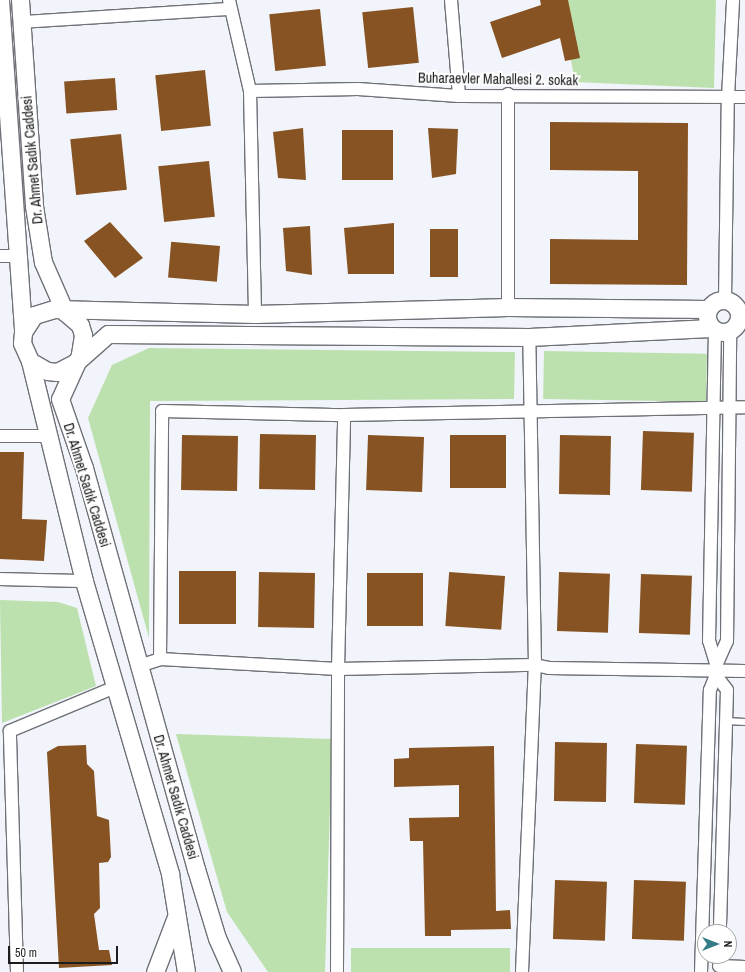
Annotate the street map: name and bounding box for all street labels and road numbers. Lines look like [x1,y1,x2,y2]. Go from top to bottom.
street label: Buharaevler Mahallesi 2. sokak [418,69,578,89]
street label: Dr. Ahmet Sadık Caddesi [18,95,46,225]
street label: Dr. Ahmet Sadık Caddesi [60,421,114,549]
street label: Dr. Ahmet Sadık Caddesi [150,732,202,862]

